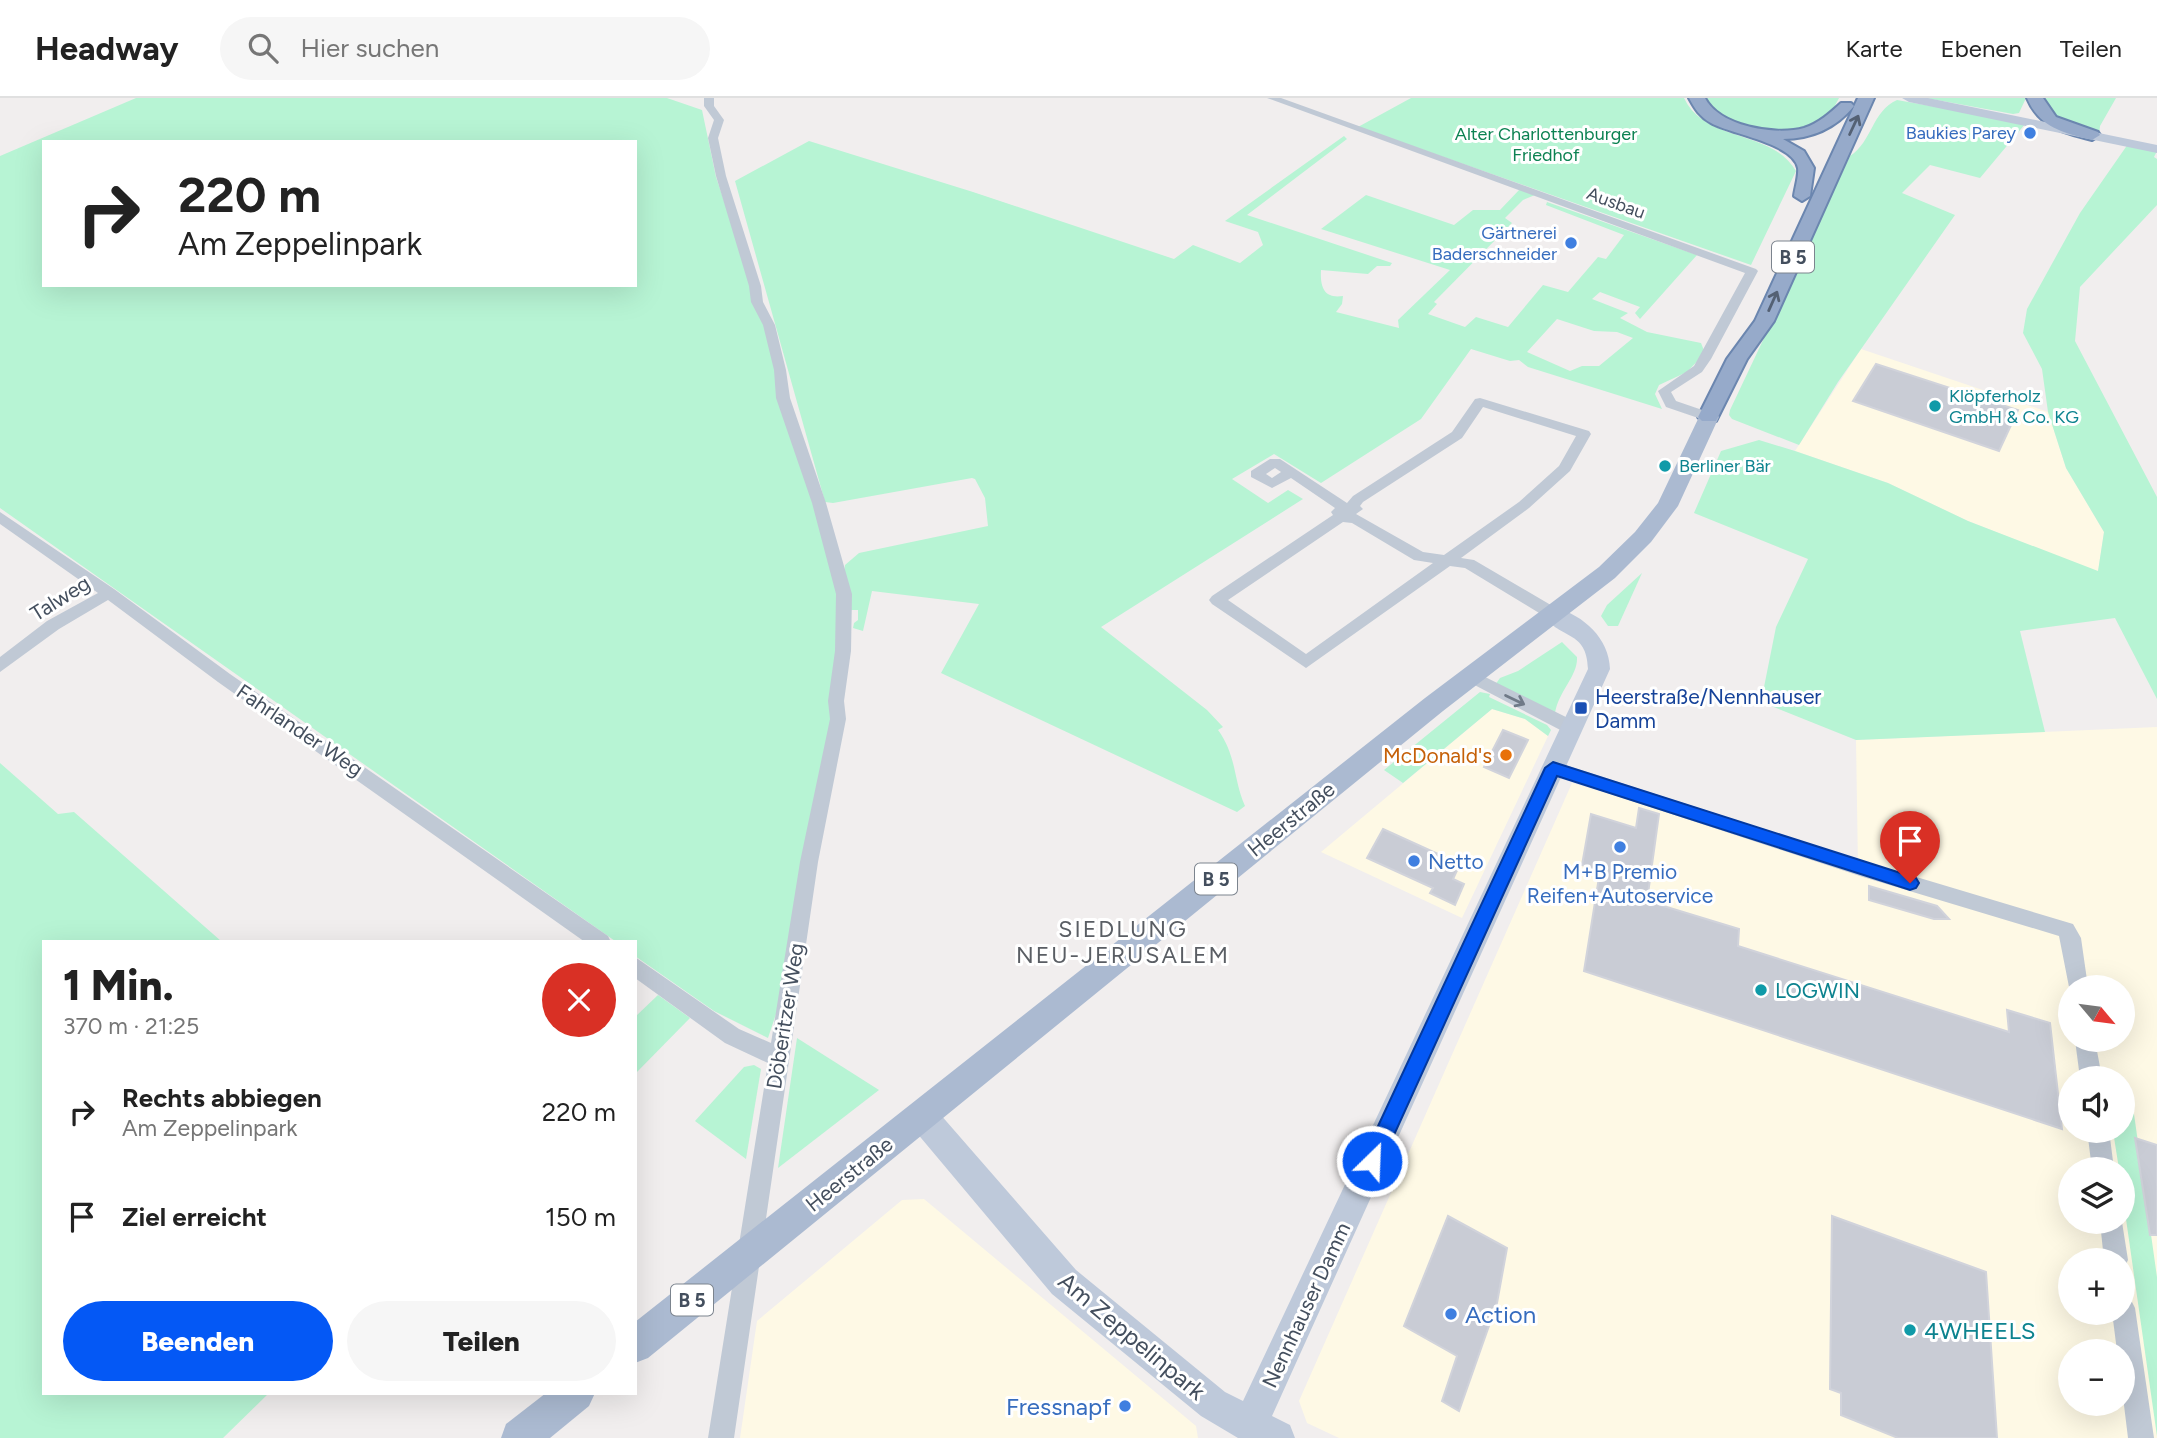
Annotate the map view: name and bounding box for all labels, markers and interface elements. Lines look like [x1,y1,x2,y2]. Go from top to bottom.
search box [220,17,710,80]
text: Headway [35,29,178,68]
icon: search [244,29,282,67]
text: Hier suchen [300,32,439,64]
text: Karte [1846,34,1903,63]
text: Ebenen [1941,34,2022,63]
text: Teilen [2060,34,2122,63]
one-way arrow [1848,115,1861,136]
place label: Baukies Parey [1906,122,2017,144]
park label: Alter Charlottenburger Friedhof [1455,123,1637,166]
marker: Baukies Parey [2022,125,2038,141]
text: 220 m [178,165,321,224]
icon: right [63,168,154,259]
street label: Ausbau [1584,182,1648,224]
place label: Gärtnerei Baderschneider [1432,222,1557,265]
text: Am Zeppelinpark [178,225,422,263]
marker: Gärtnerei Baderschneider [1563,235,1579,251]
road number: B 5 [1772,242,1814,272]
one-way arrow [1767,291,1780,312]
place label: Klöpferholz GmbH & Co. KG [1949,385,2079,428]
marker: Klöpferholz GmbH & Co. KG [1927,398,1943,414]
place label: Berliner Bär [1679,455,1771,477]
marker: Berliner Bär [1657,458,1673,474]
street label: Talweg [26,570,94,626]
street label: Fahrlander Weg [232,679,368,781]
place label: Heerstraße/Nennhauser Damm [1595,684,1821,733]
one-way arrow [1504,694,1525,708]
marker: Heerstraße/Nennhauser Damm [1573,700,1589,716]
place label: McDonald's [1383,743,1492,768]
marker: McDonald's [1498,747,1514,763]
street label: Heerstraße [1242,776,1340,862]
pin [1880,811,1940,883]
icon: arrive [1891,822,1929,860]
marker: M+B Premio Reifen+Autoservice [1612,839,1628,855]
place label: Netto [1428,849,1484,874]
marker: Netto [1406,853,1422,869]
place label: M+B Premio Reifen+Autoservice [1527,859,1713,908]
road number: B 5 [1195,864,1237,894]
district label: SIEDLUNG NEU-JERUSALEM [1016,915,1230,969]
street label: Döberitzer Weg [761,941,809,1091]
text: 1 Min. [63,960,174,1011]
button: close [542,963,616,1037]
north arrow [2058,975,2135,1052]
map controls [2058,975,2135,1416]
place label: LOGWIN [1775,978,1860,1003]
marker: LOGWIN [1753,982,1769,998]
text: 370 m · 21:25 [63,1012,199,1040]
button: sound [2058,1066,2135,1143]
text: Rechts abbiegen [122,1082,322,1114]
icon: right [63,1093,101,1131]
text: 220 m [542,1096,616,1128]
text: Am Zeppelinpark [122,1114,297,1142]
position arrow [1335,1124,1409,1198]
street label: Heerstraße [800,1131,898,1217]
button: layers [2058,1157,2135,1234]
icon: arrive [63,1198,101,1236]
text: Ziel erreicht [122,1201,267,1233]
text: 150 m [545,1201,616,1233]
street label: Nennhauser Damm [1257,1218,1355,1392]
button: + [2058,1248,2135,1325]
street label: Am Zeppelinpark [1053,1266,1212,1406]
road number: B 5 [671,1284,713,1316]
place label: Action [1465,1300,1536,1329]
button: Beenden [63,1301,333,1381]
button: Teilen [347,1301,616,1381]
marker: Action [1443,1306,1459,1322]
place label: 4WHEELS [1924,1316,2036,1345]
marker: 4WHEELS [1902,1322,1918,1338]
button: − [2058,1339,2135,1416]
place label: Fressnapf [1006,1392,1111,1421]
marker: Fressnapf [1117,1398,1133,1414]

